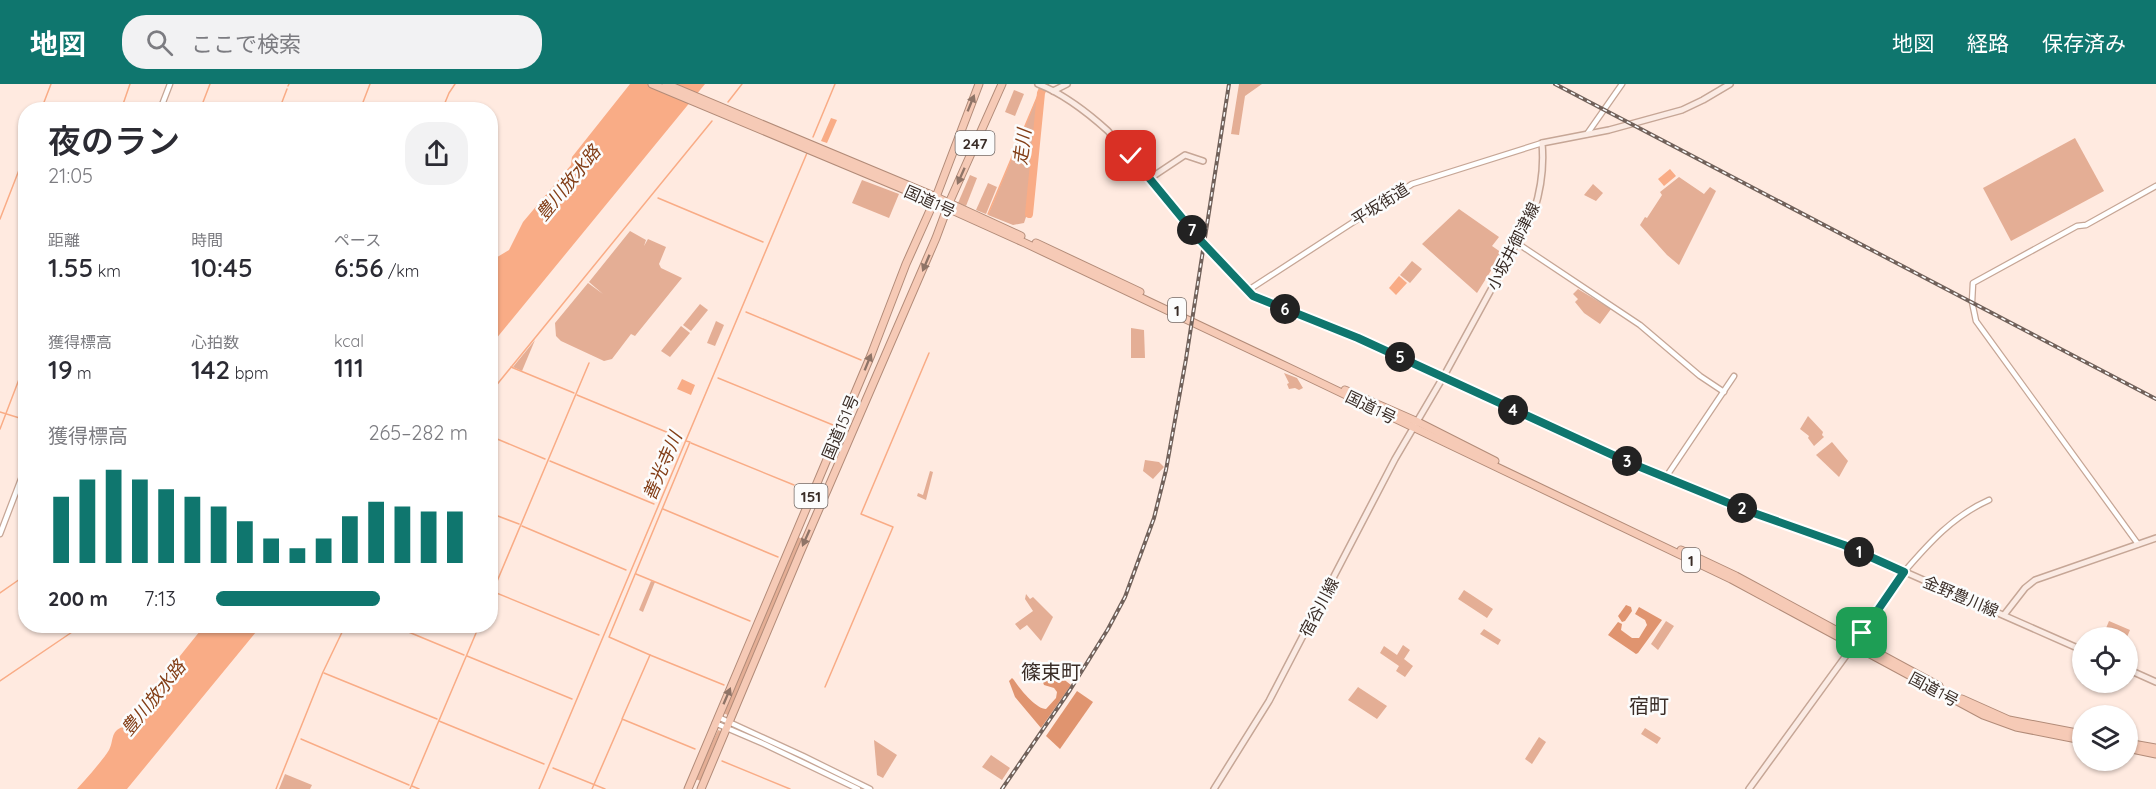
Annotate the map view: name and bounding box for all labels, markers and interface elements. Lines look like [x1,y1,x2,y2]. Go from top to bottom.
search box [122,15,542,69]
text: 地図 [30,26,86,61]
icon: search [143,26,176,59]
text: ここで検索 [191,30,301,58]
text: 地図 [1892,30,1934,56]
text: 経路 [1967,30,2009,56]
text: 保存済み [2042,30,2126,56]
one-way arrow [967,94,976,112]
text: 夜のラン [48,120,180,161]
button: share [405,122,468,185]
water label: 走川 [1008,126,1036,166]
pin [1105,130,1156,181]
road number: 247 [956,131,994,155]
water label: 豊川放水路 [531,139,607,225]
icon: check [1114,139,1147,172]
text: 21:05 [48,163,93,188]
one-way arrow [956,167,966,185]
street label: 平坂街道 [1348,179,1412,229]
street label: 国道1号 [901,181,959,221]
street label: 小坂井御津線 [1482,199,1544,293]
pin: 7 [1177,215,1207,245]
text: 7 [1188,220,1196,240]
text: 距離 [48,230,80,250]
text: 時間 [191,230,223,250]
text: ペース [334,230,381,250]
text: 1.55 [48,251,93,284]
text: 10:45 [191,251,253,284]
text: 6:56 [334,251,384,284]
one-way arrow [921,254,930,271]
text: km [93,261,121,281]
text: /km [384,261,419,281]
pin: 6 [1270,294,1300,324]
road number: 1 [1168,298,1186,322]
text: 6 [1281,299,1289,319]
text: kcal [334,331,364,351]
text: 獲得標高 [48,332,112,352]
text: 心拍数 [191,332,239,352]
pin: 5 [1385,342,1415,372]
text: 5 [1395,347,1405,367]
text: 111 [334,351,364,384]
one-way arrow [863,352,873,370]
text: 19 [48,353,73,386]
text: 142 [191,353,230,386]
text: m [73,363,92,383]
text: bpm [230,363,269,383]
street label: 国道1号 [1342,386,1400,428]
street label: 国道151号 [817,392,863,462]
pin: 4 [1498,395,1528,425]
text: 4 [1508,400,1518,420]
text: 265–282 m [368,420,468,445]
text: 獲得標高 [48,423,128,448]
water label: 善光寺川 [637,427,687,504]
pin: 3 [1612,446,1642,476]
text: 3 [1623,451,1631,471]
road number: 151 [794,484,828,508]
pin: 2 [1727,493,1757,523]
text: 2 [1737,498,1747,518]
one-way arrow [802,530,811,547]
pin: 1 [1844,537,1874,567]
text: 1 [1856,542,1862,562]
road number: 1 [1682,548,1700,572]
street label: 金野豊川線 [1920,571,2002,621]
street label: 宿谷川線 [1295,574,1343,640]
text: 200 m [48,586,108,611]
text: 7:13 [144,586,176,611]
pin [1836,607,1887,658]
icon: arrive [1845,616,1878,649]
map controls [2072,627,2138,771]
button: locate [2072,627,2138,693]
water label: 豊川放水路 [116,654,192,740]
district label: 篠束町 [1021,659,1081,684]
street label: 国道1号 [1906,668,1962,710]
one-way arrow [723,687,732,705]
district label: 宿町 [1629,693,1669,718]
button: layers [2072,705,2138,771]

